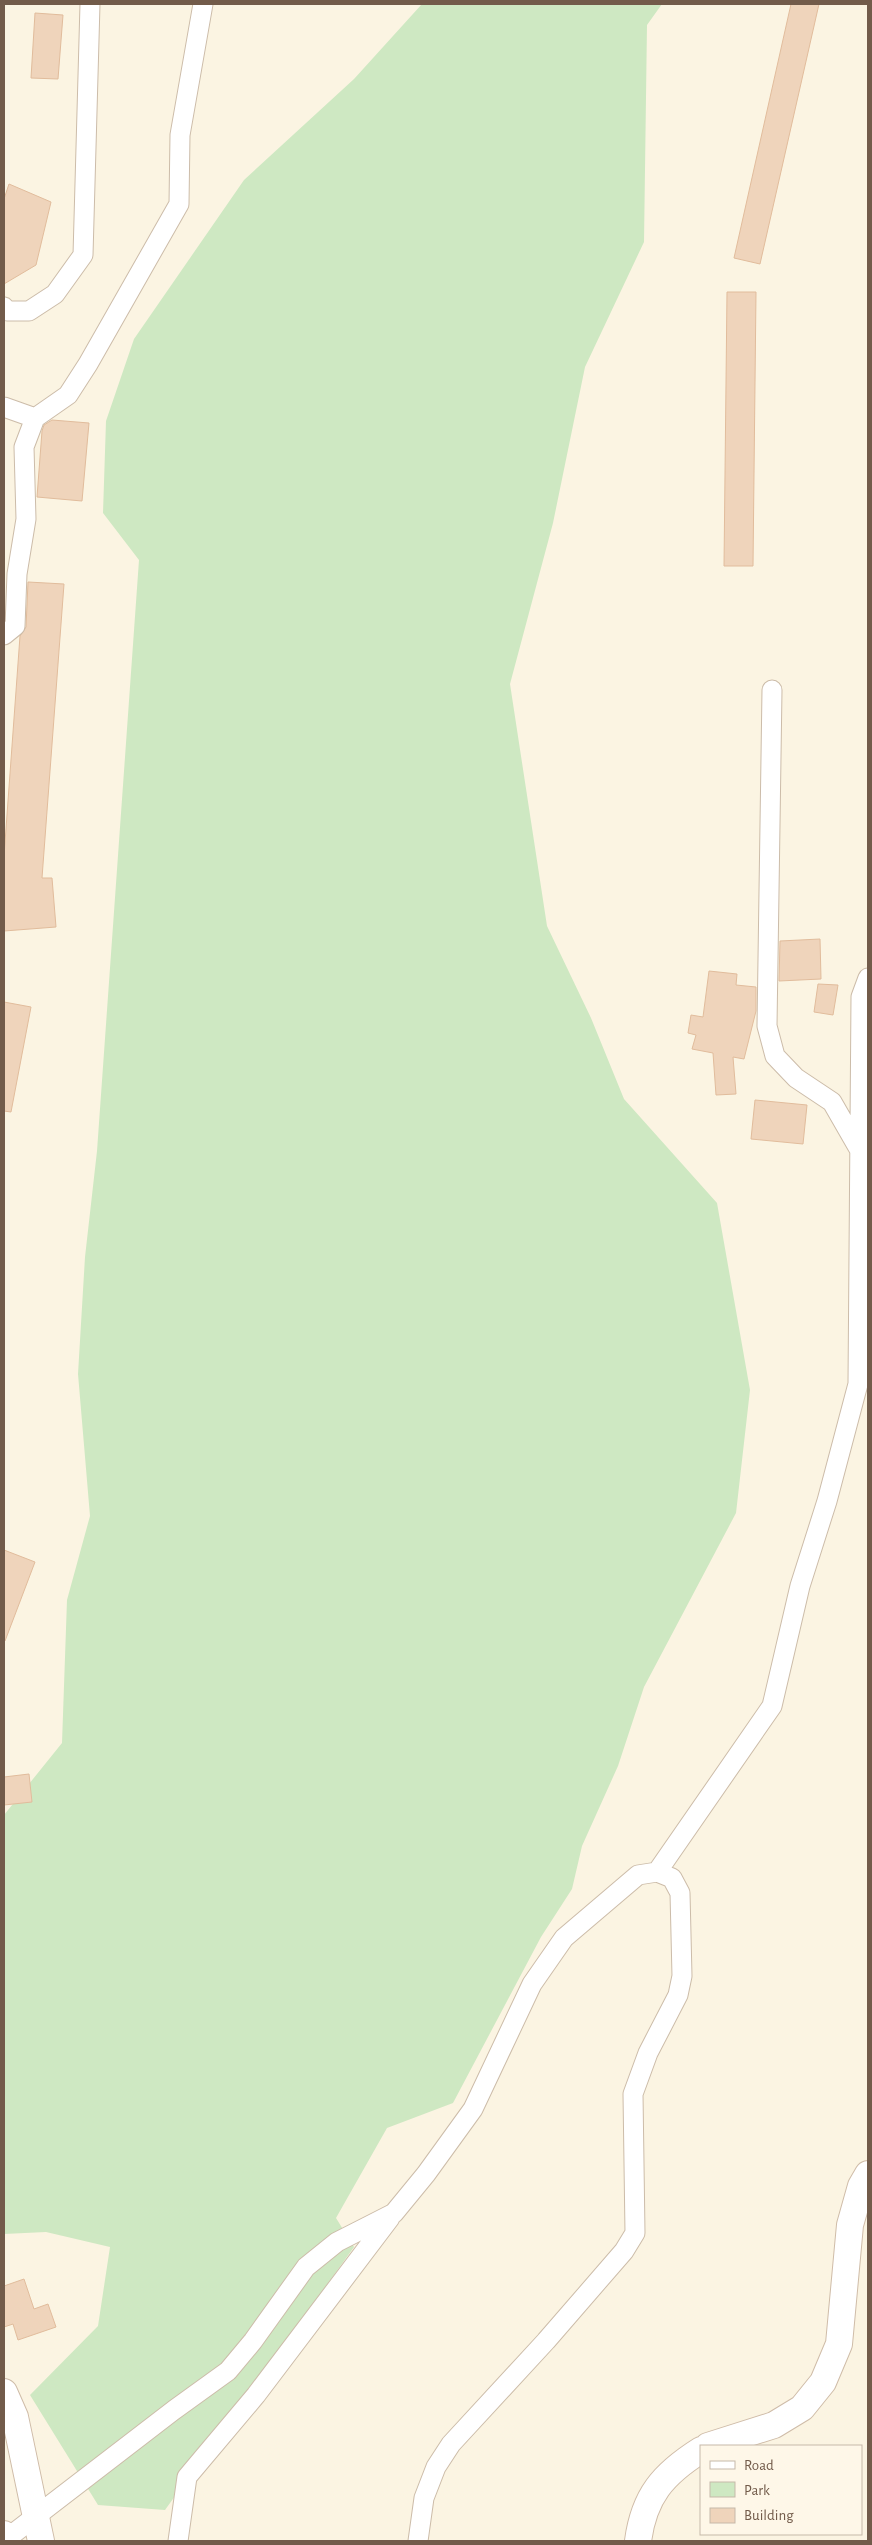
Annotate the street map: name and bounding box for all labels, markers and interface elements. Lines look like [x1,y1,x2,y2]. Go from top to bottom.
legend [700,2445,862,2535]
text: Road [744,2458,774,2473]
text: Park [744,2483,770,2498]
text: Building [744,2508,794,2523]

